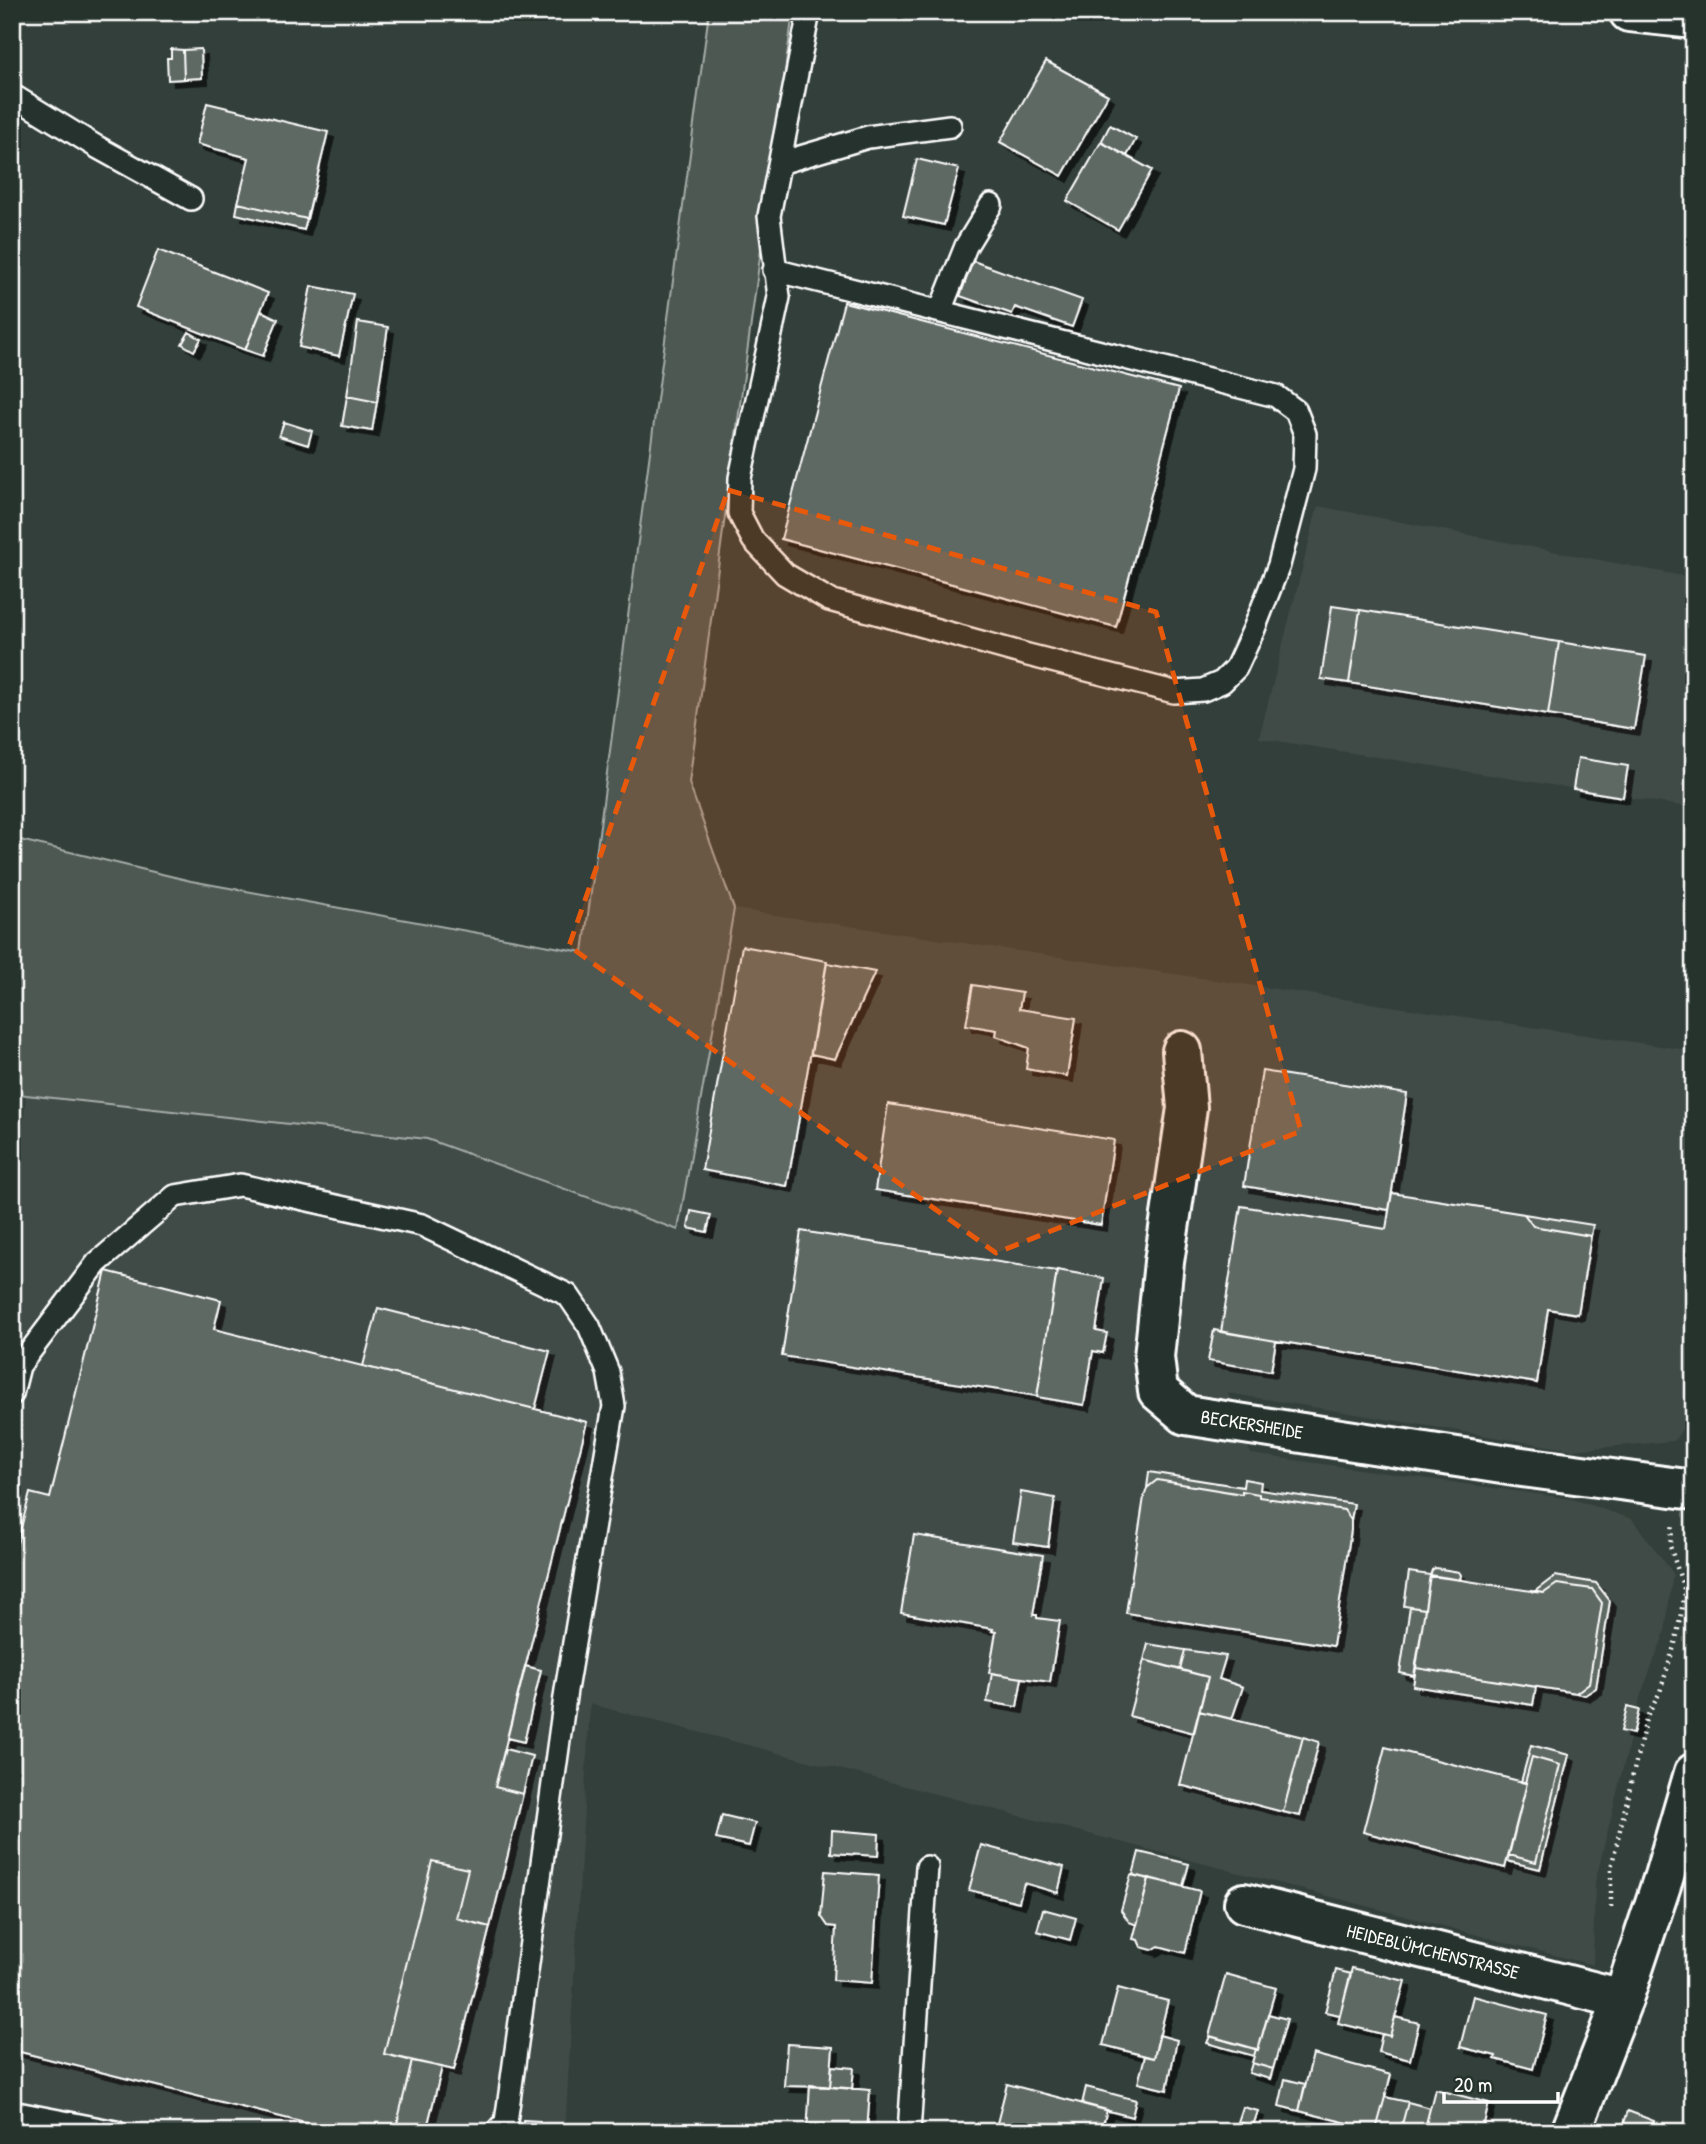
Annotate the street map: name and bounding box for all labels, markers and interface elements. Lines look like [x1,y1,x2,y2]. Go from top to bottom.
street label: BECKERSHEIDE [1199,1403,1306,1445]
street label: HEIDEBLÜMCHENSTRASSE [1344,1917,1523,1985]
scale bar [1444,2060,1557,2104]
text: 20 m [1454,2070,1492,2099]

